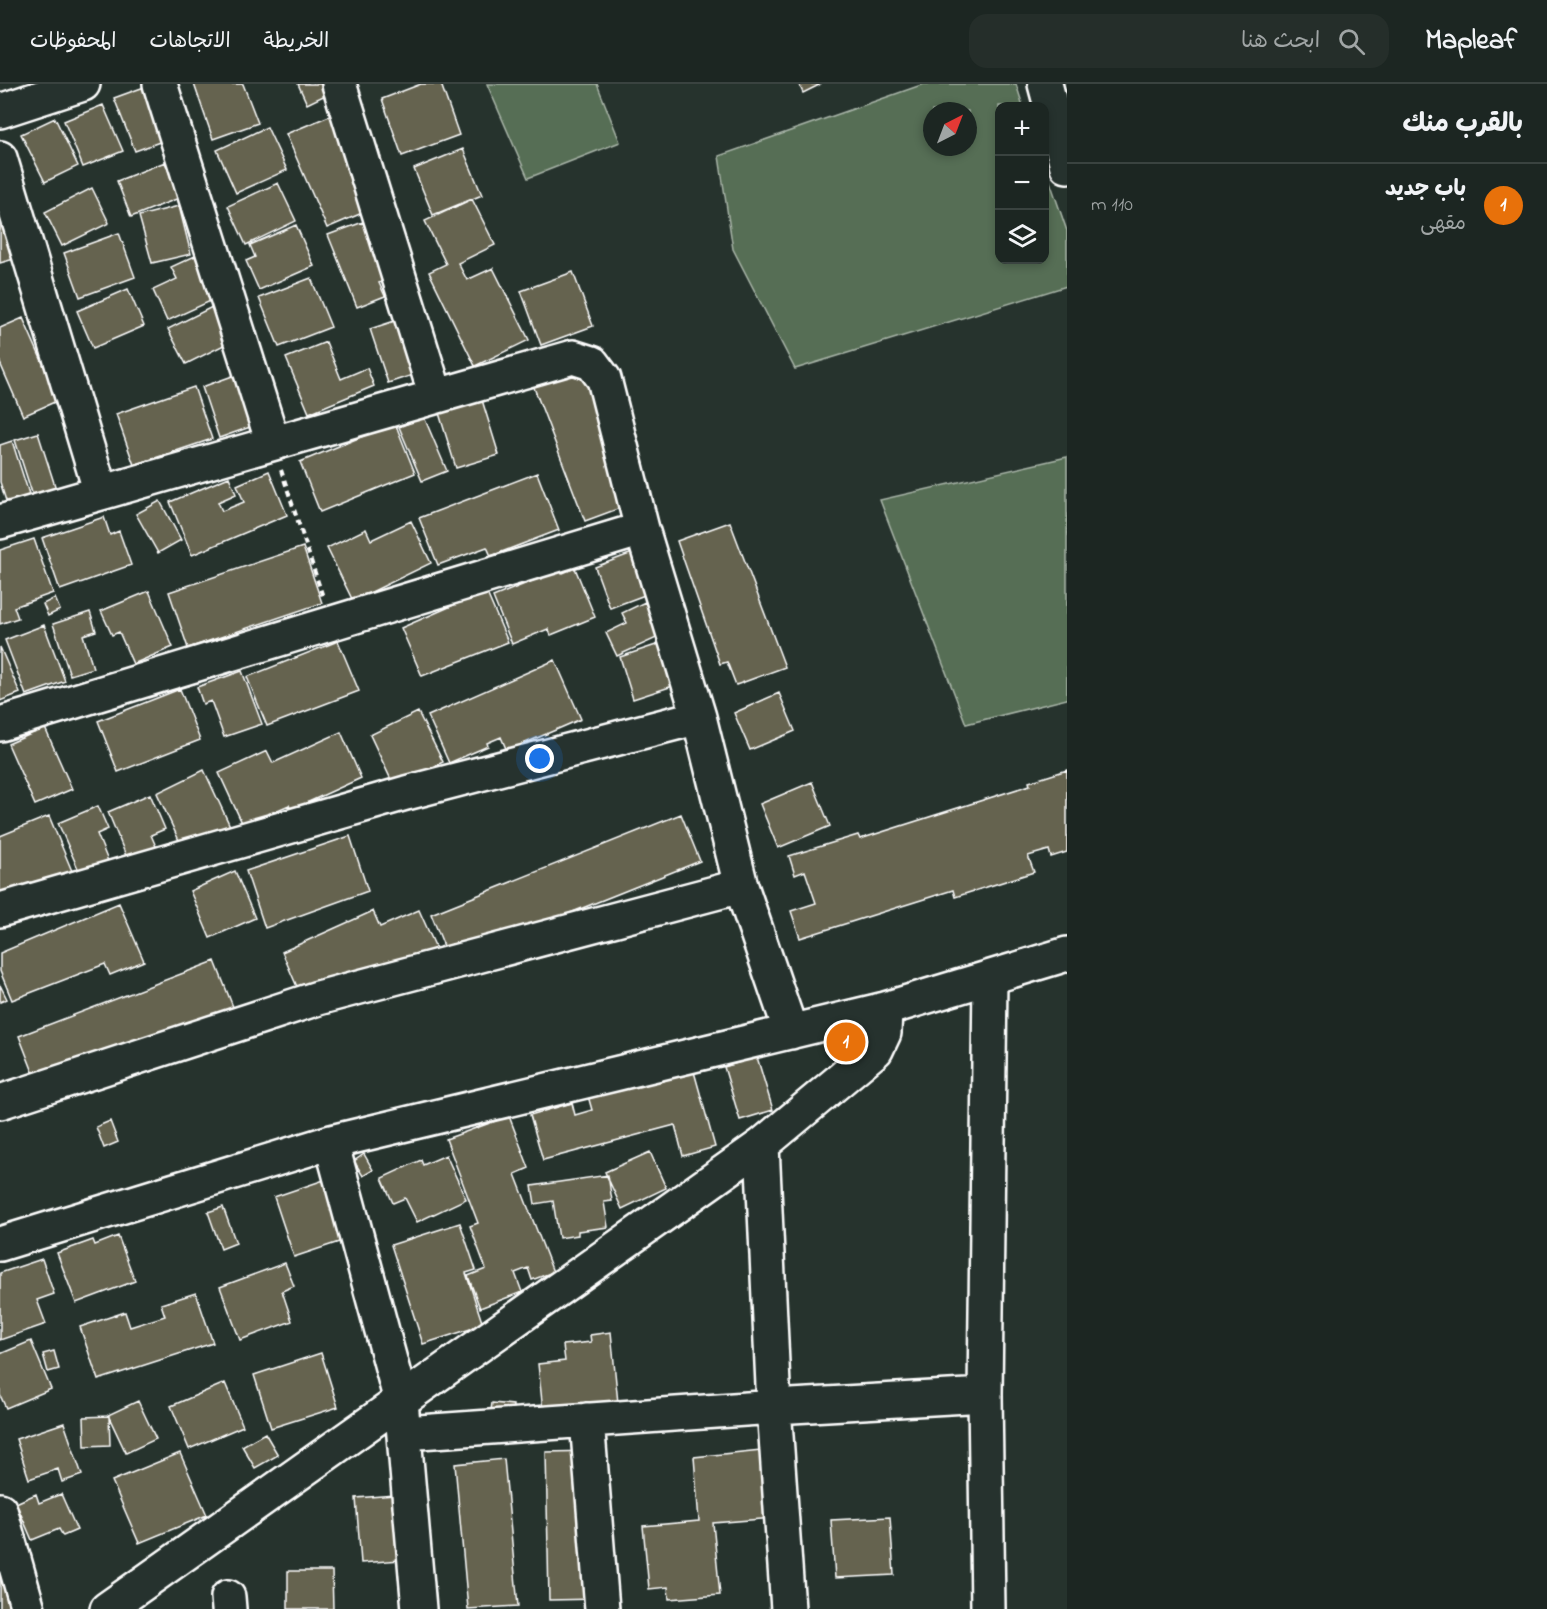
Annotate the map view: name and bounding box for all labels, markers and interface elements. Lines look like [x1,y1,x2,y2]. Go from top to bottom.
search box [969,14,1389,68]
text: Mapleaf [1425,21,1517,62]
icon: search [1335,25,1368,58]
text: ابحث هنا [1241,26,1320,58]
text: المحفوظات [30,27,116,57]
text: الاتجاهات [149,27,231,57]
text: الخريطة [264,27,329,57]
north arrow [923,102,977,156]
map controls [995,102,1049,264]
button: + [995,102,1049,156]
text: بالقرب منك [1402,106,1523,144]
button: − [995,156,1049,210]
text: باب جديد [1385,174,1466,206]
text: 110 m [1091,191,1133,220]
text: 1 [1500,191,1507,220]
button: layers [995,210,1049,264]
text: مقهى [1420,210,1466,239]
your location [525,744,554,773]
pin: 1 [826,1020,866,1064]

